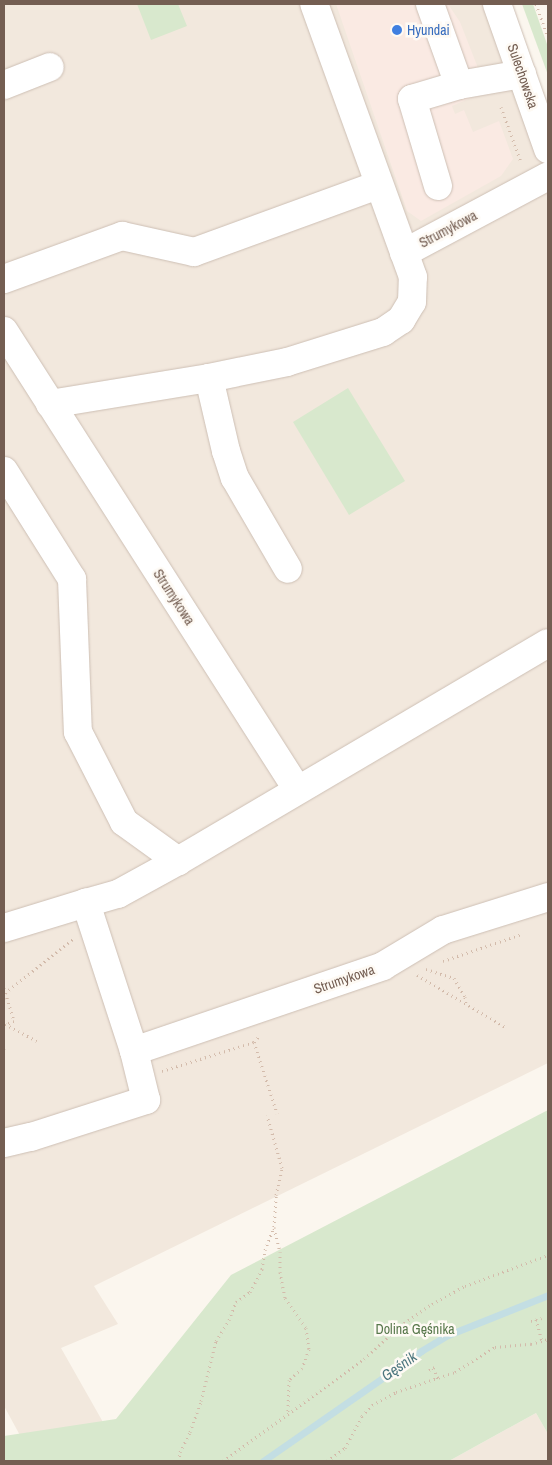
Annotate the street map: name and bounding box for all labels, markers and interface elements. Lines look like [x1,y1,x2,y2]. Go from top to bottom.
place label: Hyundai [407,22,450,38]
marker: Hyundai [391,24,403,36]
street label: Sulechowska [504,41,542,111]
street label: Strumykowa [416,207,480,251]
street label: Strumykowa [150,566,198,628]
street label: Strumykowa [311,961,377,997]
park label: Dolina Gęśnika [375,1321,455,1337]
water label: Gęśnik [378,1347,420,1385]

